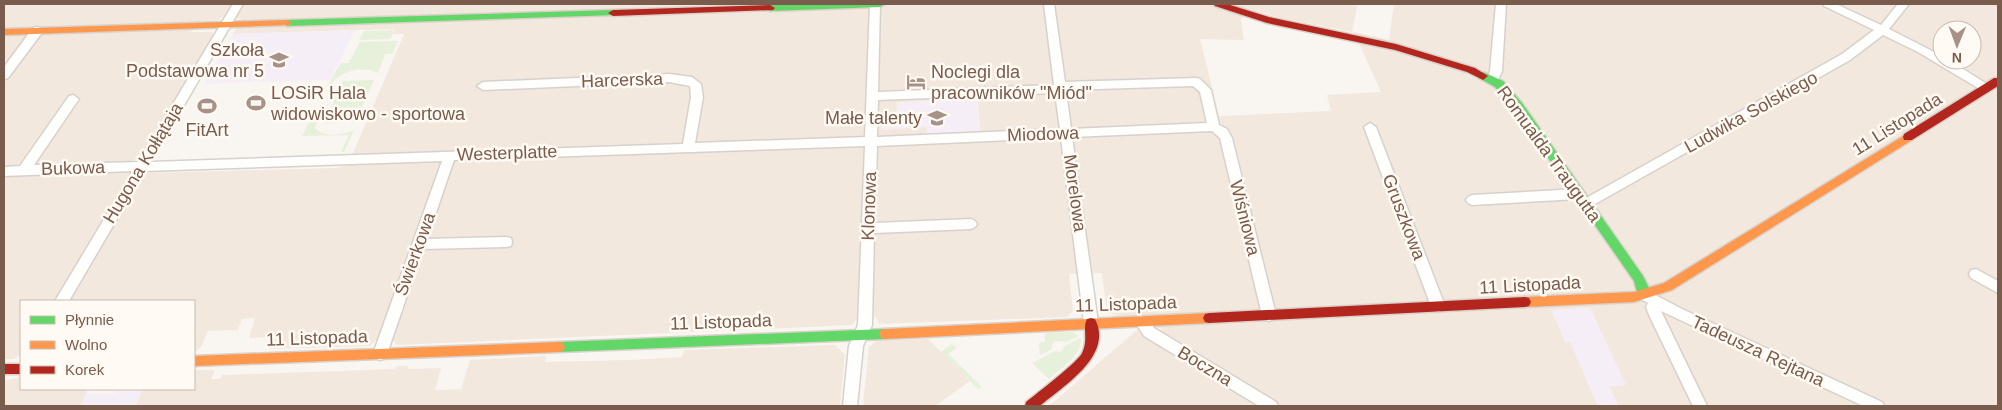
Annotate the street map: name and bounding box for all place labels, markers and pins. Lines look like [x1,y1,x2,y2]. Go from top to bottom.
place label: Szkoła Podstawowa nr 5 [126,40,265,81]
school or university icon: Szkoła Podstawowa nr 5 [268,49,290,71]
place label: Noclegi dla pracowników "Miód" [931,62,1092,103]
hotel icon: Noclegi dla pracowników "Miód" [905,71,927,93]
place label: LOSiR Hala widowiskowo - sportowa [270,83,466,124]
sports icon: LOSiR Hala widowiskowo - sportowa [245,92,267,114]
sports icon: FitArt [196,95,218,117]
school or university icon: Małe talenty [926,107,948,129]
place label: Małe talenty [825,108,922,128]
place label: FitArt [186,120,229,140]

